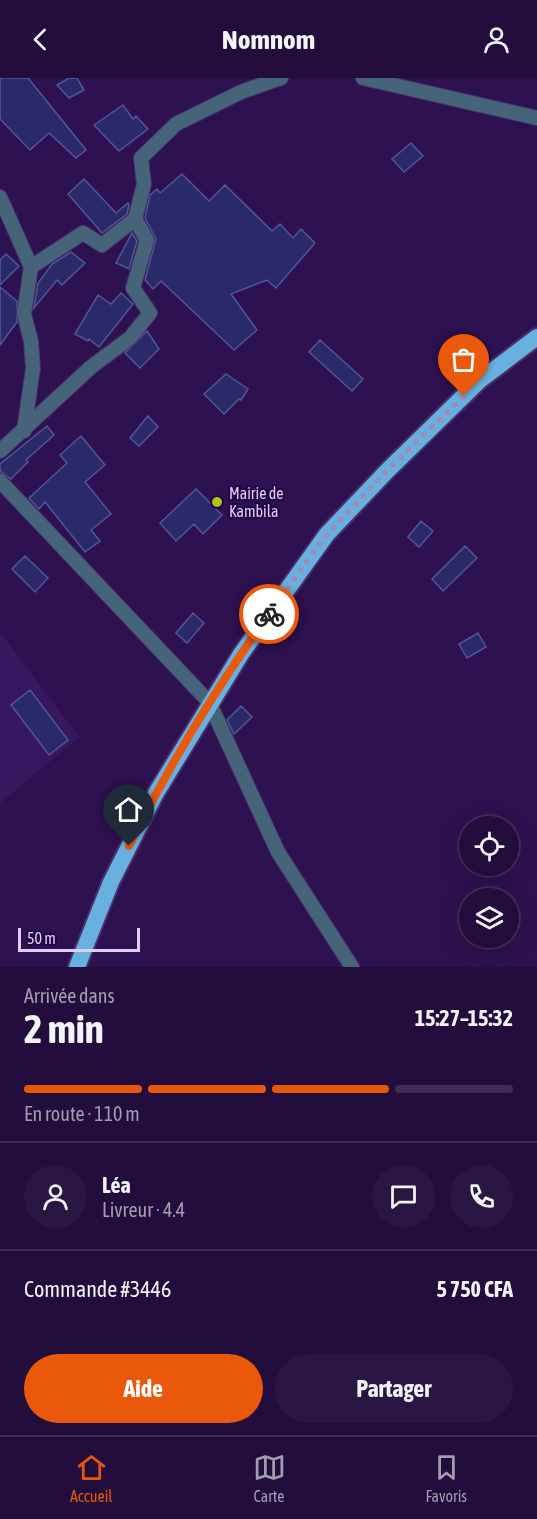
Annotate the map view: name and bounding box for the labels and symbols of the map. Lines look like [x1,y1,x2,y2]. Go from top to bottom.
pin [438,334,489,396]
place label: Mairie de Kambila [229,484,284,520]
marker: Mairie de Kambila [210,495,224,509]
courier [239,584,299,644]
pin [103,784,154,846]
scale bar [18,925,140,952]

